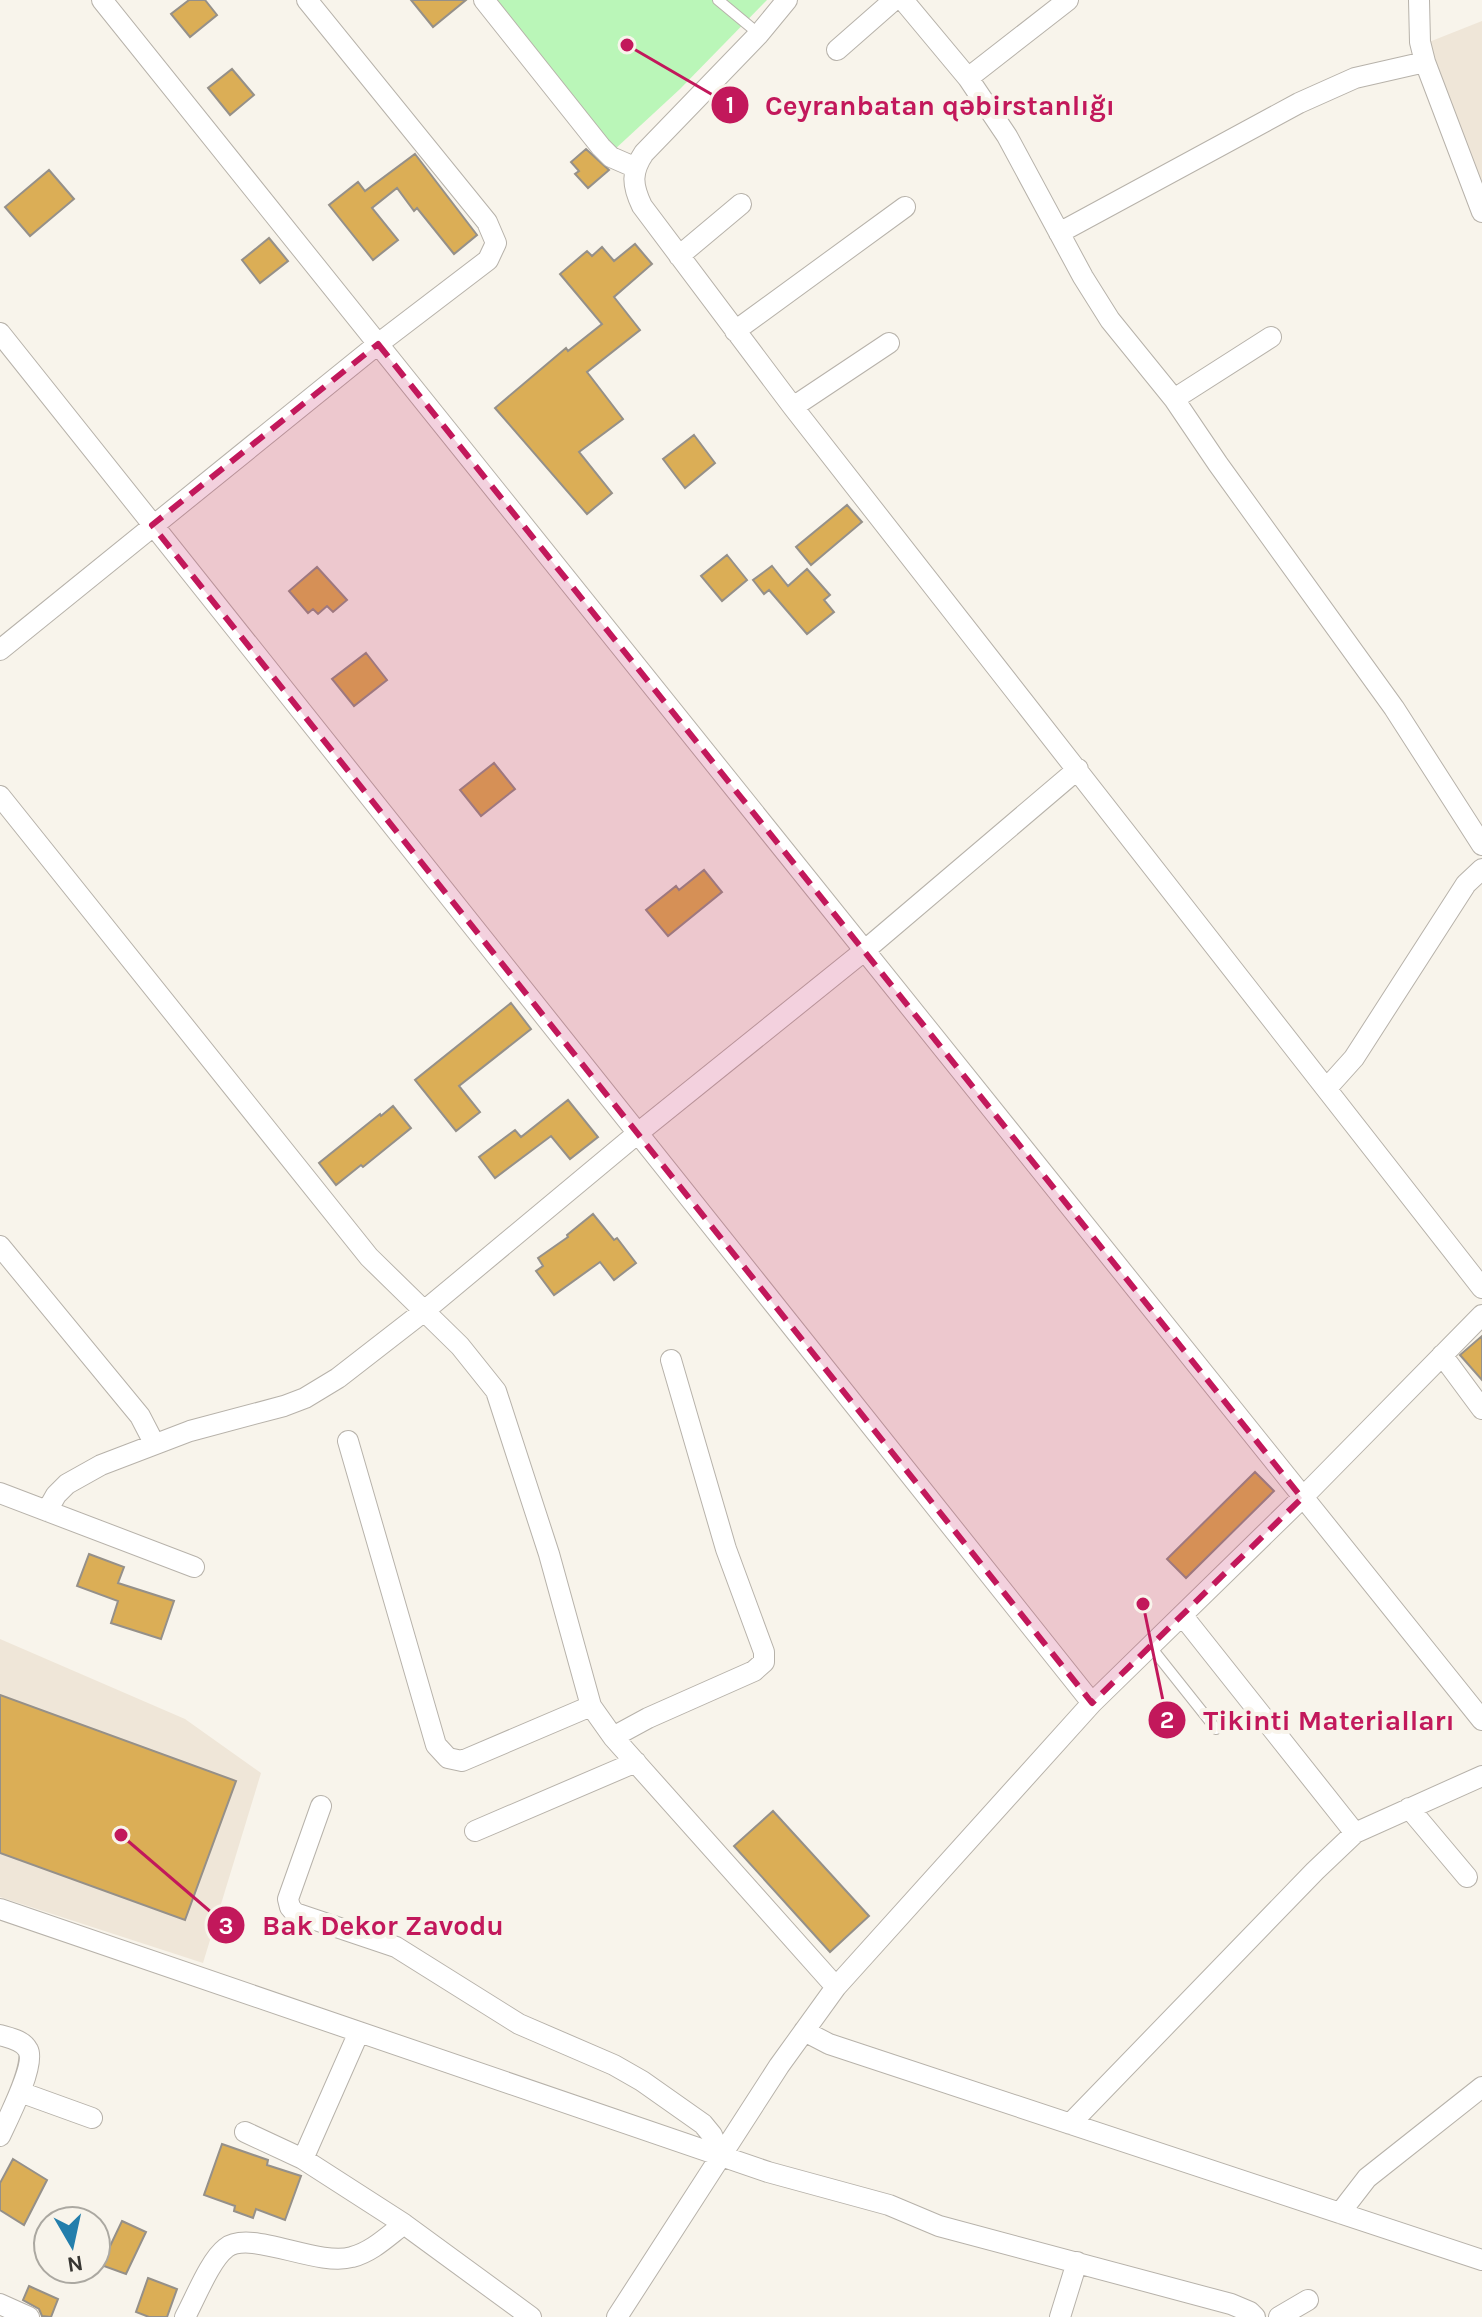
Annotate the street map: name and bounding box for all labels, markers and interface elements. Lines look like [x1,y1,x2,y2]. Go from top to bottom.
callout: Ceyranbatan qəbirstanlığı [710,79,1131,131]
text: Ceyranbatan qəbirstanlığı [765,89,1115,122]
text: 1 [726,91,734,119]
callout: Tikinti Materialları [1147,1694,1470,1746]
text: Tikinti Materialları [1203,1704,1455,1737]
text: 2 [1160,1706,1174,1734]
callout: Bak Dekor Zavodu [206,1899,520,1951]
text: Bak Dekor Zavodu [262,1909,504,1942]
text: 3 [219,1912,233,1940]
north arrow [32,2205,112,2285]
text: N [65,2250,85,2278]

